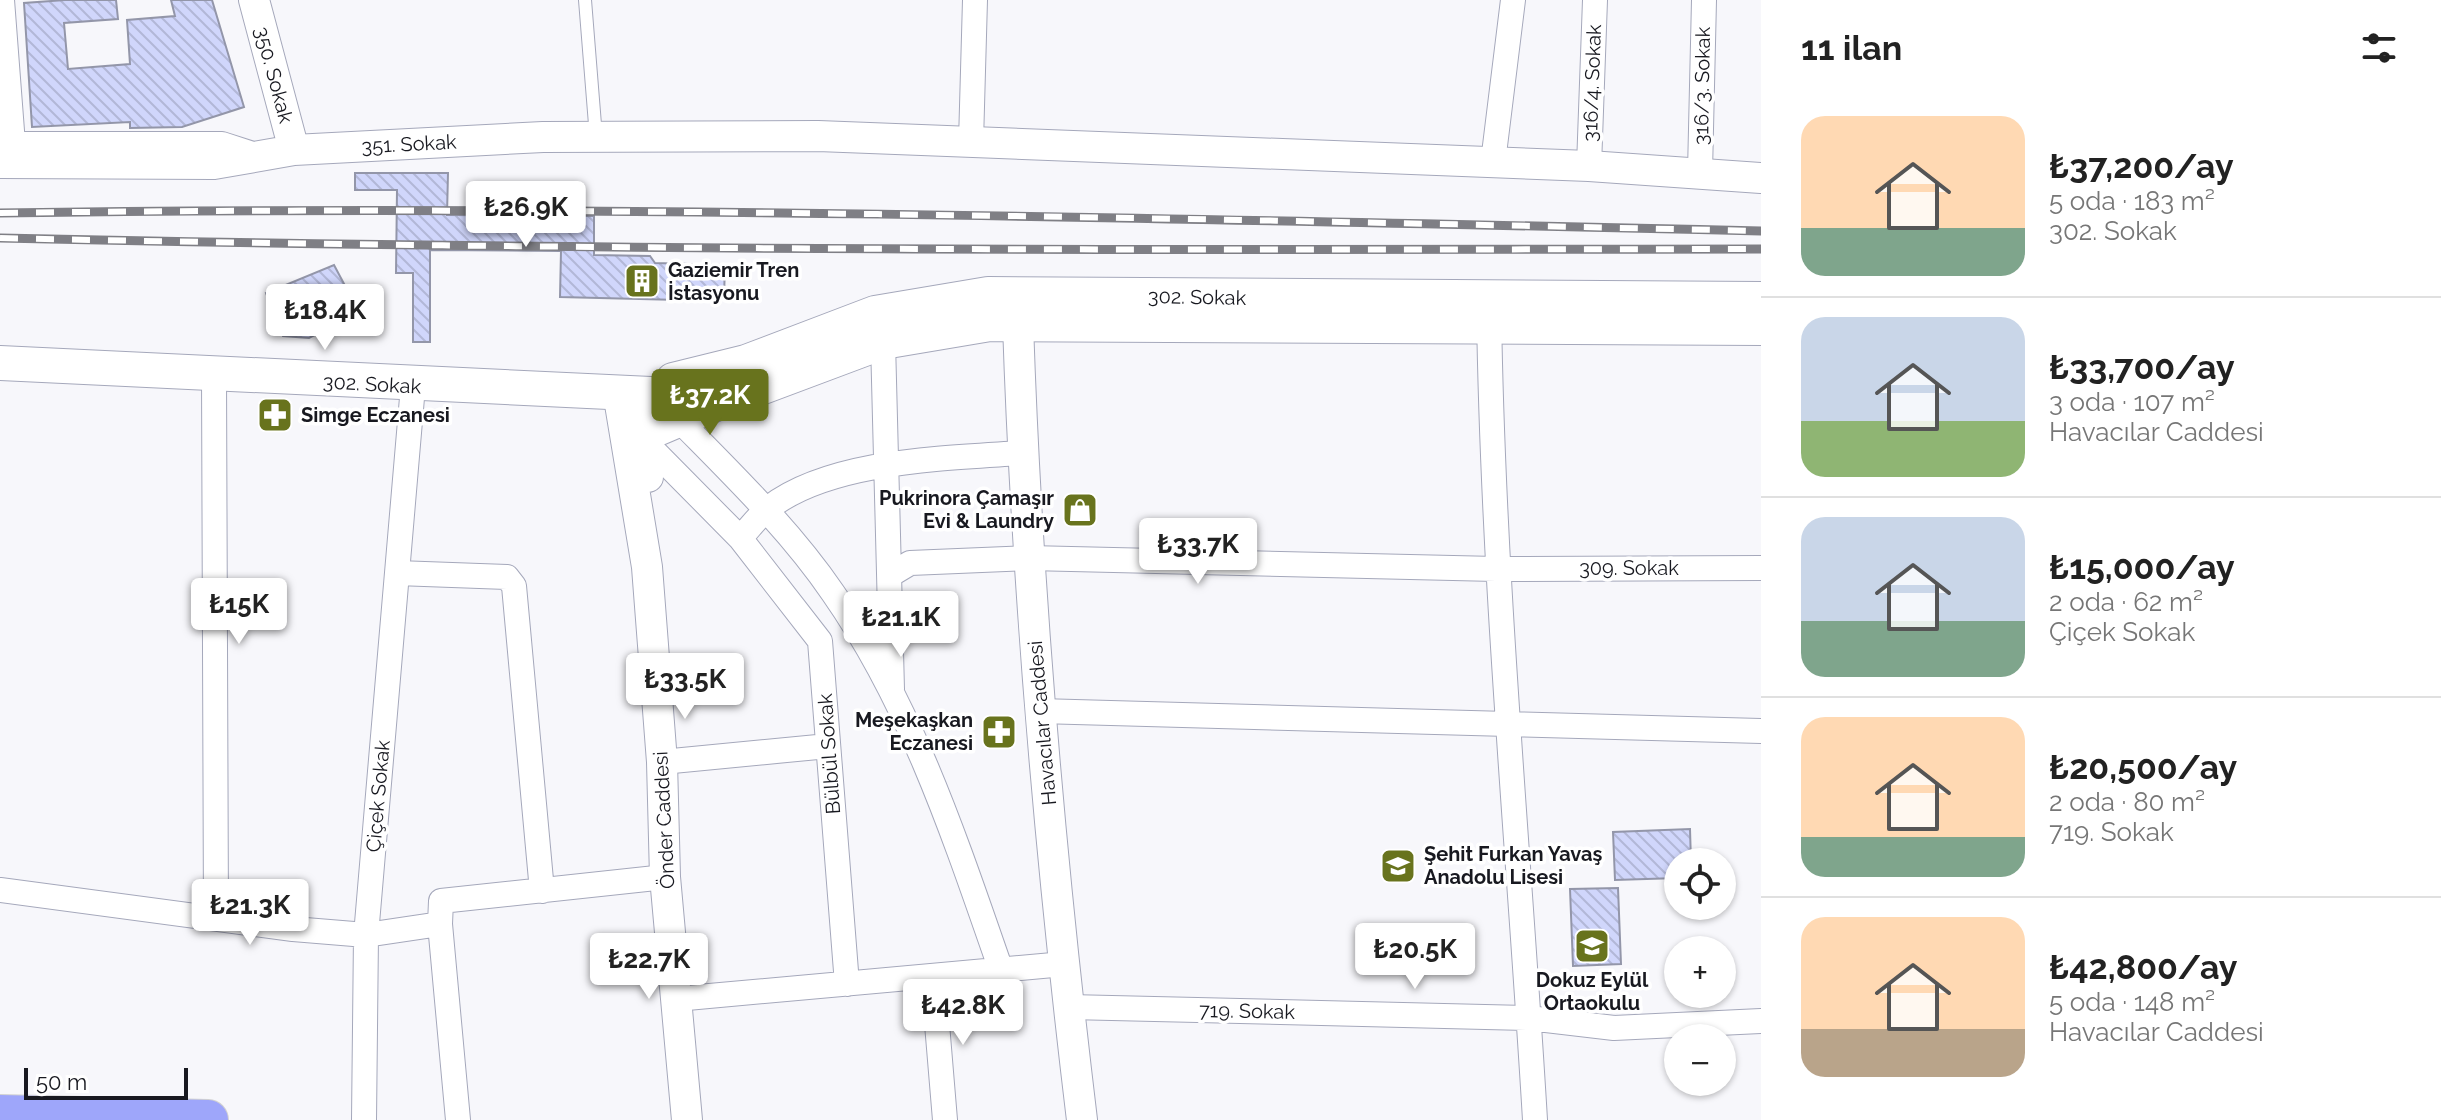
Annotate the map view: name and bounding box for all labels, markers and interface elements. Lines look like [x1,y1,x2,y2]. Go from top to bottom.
street label: 316/4. Sokak [1578,23,1606,142]
street label: 350. Sokak [250,24,298,126]
street label: 316/3. Sokak [1689,26,1715,145]
icon: filters [2357,26,2401,70]
text: 11 ilan [1801,28,1902,68]
street label: 351. Sokak [361,130,458,158]
text: ₺37,200/ay [2049,146,2234,186]
icon: home [1865,148,1961,244]
pin: ₺26.9K [461,181,591,249]
text: 5 oda · 183 m² [2049,186,2215,216]
text: ₺26.9K [484,192,568,222]
text: 302. Sokak [2049,216,2177,246]
place label: Gaziemir Tren İstasyonu [668,258,799,305]
building icon: Gaziemir Tren İstasyonu [623,262,661,300]
pin: ₺18.4K [260,284,390,352]
street label: 302. Sokak [1148,284,1247,310]
text: ₺18.4K [284,295,366,325]
text: ₺33,700/ay [2049,347,2235,387]
icon: home [1865,349,1961,445]
street label: 302. Sokak [322,369,422,399]
pin: ₺37.2K [645,369,775,437]
text: ₺37.2K [669,380,751,410]
text: 3 oda · 107 m² [2049,387,2215,417]
pharmacy icon: Simge Eczanesi [256,396,294,434]
place label: Simge Eczanesi [301,403,450,427]
text: Havacılar Caddesi [2049,417,2264,447]
place label: Pukrinora Çamaşır Evi & Laundry [879,486,1054,533]
shop icon: Pukrinora Çamaşır Evi & Laundry [1061,491,1099,529]
pin: ₺33.7K [1133,518,1263,586]
text: ₺33.7K [1157,529,1239,559]
text: ₺15,000/ay [2049,547,2235,587]
icon: home [1865,549,1961,645]
street label: 309. Sokak [1579,556,1679,580]
pin: ₺15K [192,578,286,646]
text: 2 oda · 62 m² [2049,587,2203,617]
text: ₺15K [209,589,269,619]
pin: ₺21.1K [836,591,966,659]
text: ₺21.1K [861,602,941,632]
text: Çiçek Sokak [2049,617,2195,647]
street label: Havacılar Caddesi [1023,640,1061,806]
pin: ₺33.5K [620,653,750,721]
text: ₺33.5K [644,664,726,694]
street label: Bülbül Sokak [813,692,845,815]
place label: Meşekaşkan Eczanesi [855,708,973,755]
pharmacy icon: Meşekaşkan Eczanesi [980,713,1018,751]
street label: Çiçek Sokak [361,739,395,853]
text: ₺20,500/ay [2049,747,2237,787]
icon: home [1865,749,1961,845]
street label: Önder Caddesi [648,751,680,889]
text: 2 oda · 80 m² [2049,787,2205,817]
text: 719. Sokak [2049,817,2174,847]
place label: Şehit Furkan Yavaş Anadolu Lisesi [1424,842,1602,889]
school or university icon: Şehit Furkan Yavaş Anadolu Lisesi [1379,847,1417,885]
map controls [1664,848,1736,1096]
button: locate [1664,848,1736,920]
pin: ₺21.3K [185,879,315,947]
text: ₺21.3K [210,890,290,920]
pin: ₺20.5K [1350,923,1480,991]
school or university icon: Dokuz Eylül Ortaokulu [1573,927,1611,965]
pin: ₺22.7K [584,933,714,1001]
text: ₺20.5K [1373,934,1457,964]
button: + [1664,936,1736,1008]
text: ₺22.7K [608,944,690,974]
text: ₺42,800/ay [2049,947,2237,987]
icon: home [1865,949,1961,1045]
place label: Dokuz Eylül Ortaokulu [1536,968,1649,1015]
pin: ₺42.8K [898,979,1028,1047]
text: 5 oda · 148 m² [2049,987,2215,1017]
text: ₺42.8K [921,990,1005,1020]
street label: 719. Sokak [1199,998,1296,1024]
text: Havacılar Caddesi [2049,1017,2264,1047]
button: − [1664,1024,1736,1096]
scale bar [24,1064,188,1100]
text: 50 m [36,1069,87,1095]

